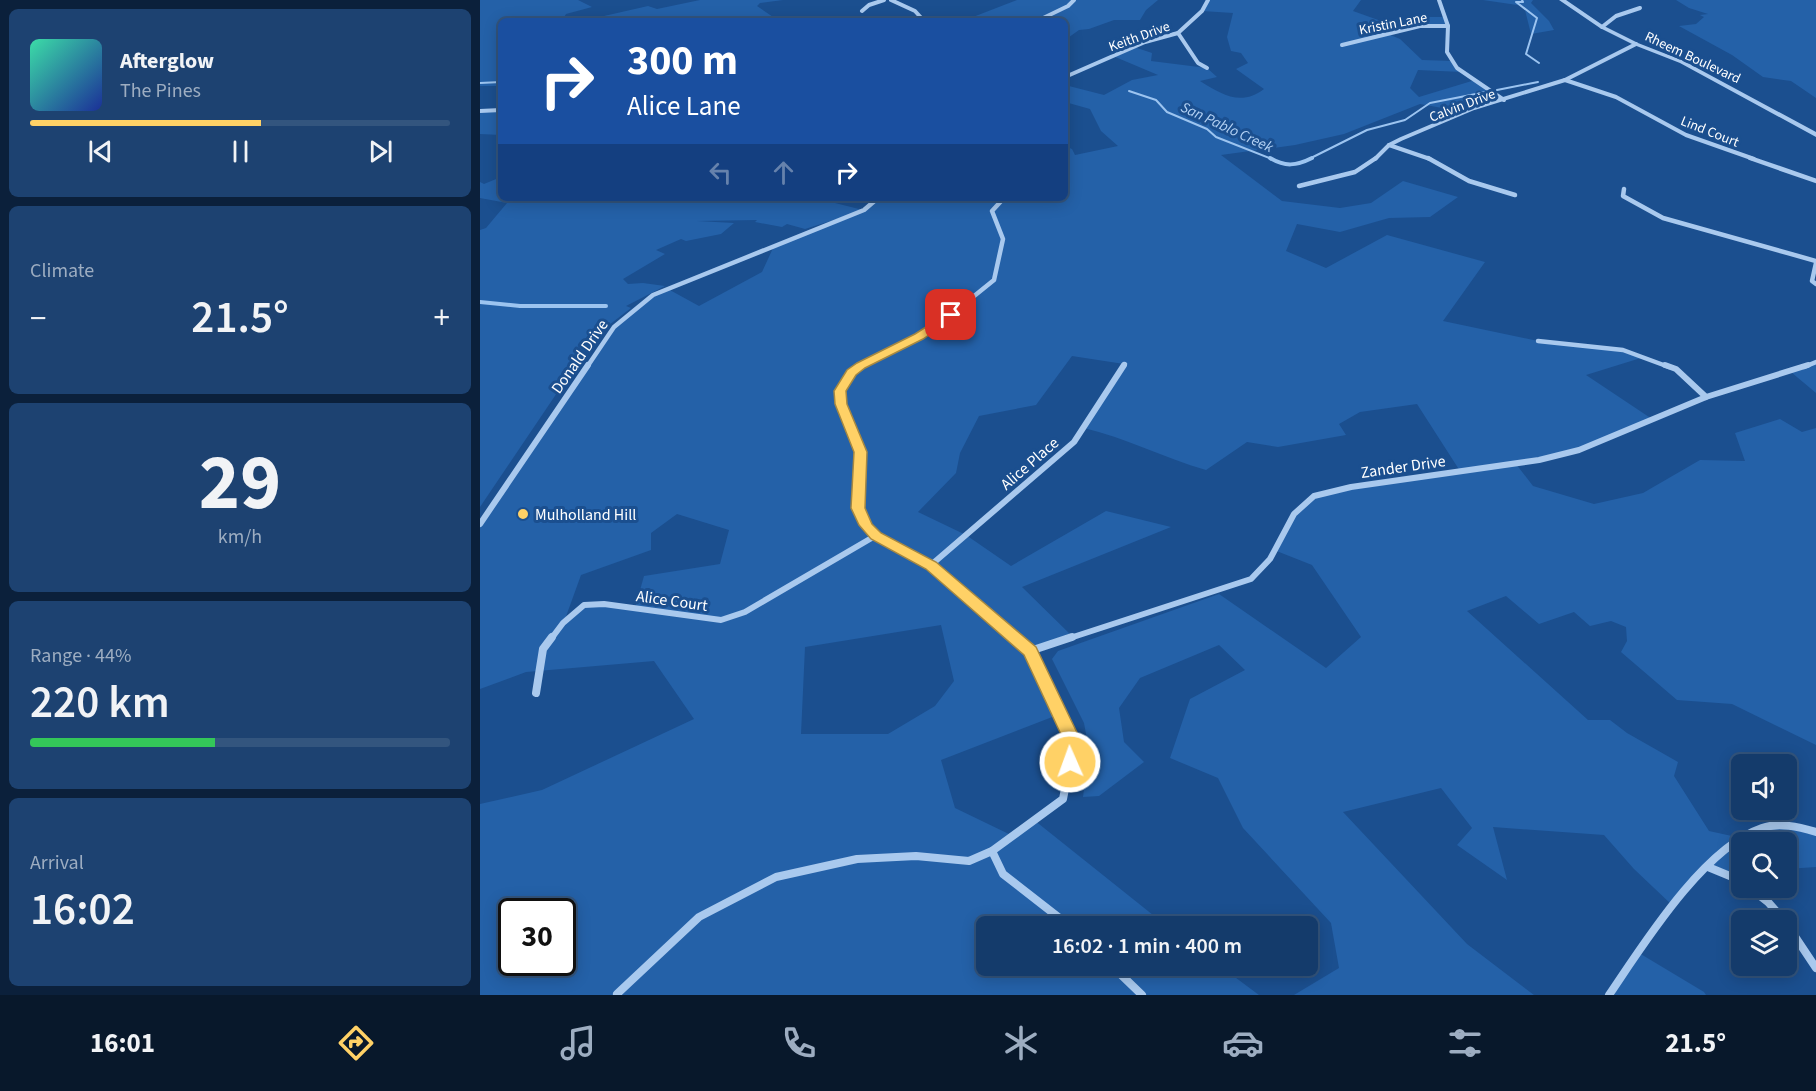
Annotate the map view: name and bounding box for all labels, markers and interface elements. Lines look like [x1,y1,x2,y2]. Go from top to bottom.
street label: Kristin Lane [1357,8,1429,40]
street label: Keith Drive [1106,17,1173,57]
street label: Rheem Boulevard [1641,27,1744,89]
text: 300 m [627,31,738,91]
icon: right [528,42,606,120]
text: Afterglow [120,45,214,77]
text: The Pines [120,77,201,105]
street label: Calvin Drive [1426,84,1498,128]
text: Alice Lane [627,87,741,126]
water label: San Pablo Creek [1177,97,1277,158]
street label: Lind Court [1677,111,1742,153]
icon: previous [84,135,117,168]
icon: pause [224,135,257,168]
icon: next [364,135,397,168]
icon: left [704,156,737,189]
icon: ahead [767,156,800,189]
icon: right [830,156,863,189]
text: Climate [30,257,94,285]
text: 21.5° [191,286,289,350]
pin [925,289,976,340]
text: − [30,295,46,342]
text: + [434,295,450,342]
icon: arrive [934,298,967,331]
street label: Donald Drive [546,315,614,398]
text: 29 [199,428,281,539]
street label: Alice Place [996,432,1064,495]
street label: Zander Drive [1359,450,1447,484]
place label: Mulholland Hill [535,504,636,526]
marker: Mulholland Hill [516,507,530,521]
text: km/h [218,523,262,551]
street label: Alice Court [635,585,710,617]
text: Range · 44% [30,642,131,670]
text: 220 km [30,671,170,735]
position arrow [1038,730,1102,794]
map controls [1731,754,1797,976]
button: sound [1731,754,1797,820]
button: search [1731,832,1797,898]
text: Arrival [30,849,84,877]
text: 16:02 [30,878,135,942]
speed limit sign: 30 [498,898,576,976]
button: layers [1731,910,1797,976]
text: 16:02 · 1 min · 400 m [1052,930,1242,962]
icon: directions [335,1022,377,1064]
icon: music [557,1022,599,1064]
icon: phone [778,1022,820,1064]
icon: climate [1000,1022,1042,1064]
icon: car [1222,1022,1264,1064]
icon: filters [1444,1022,1486,1064]
text: 16:01 [90,1024,155,1063]
text: 21.5° [1665,1024,1726,1063]

